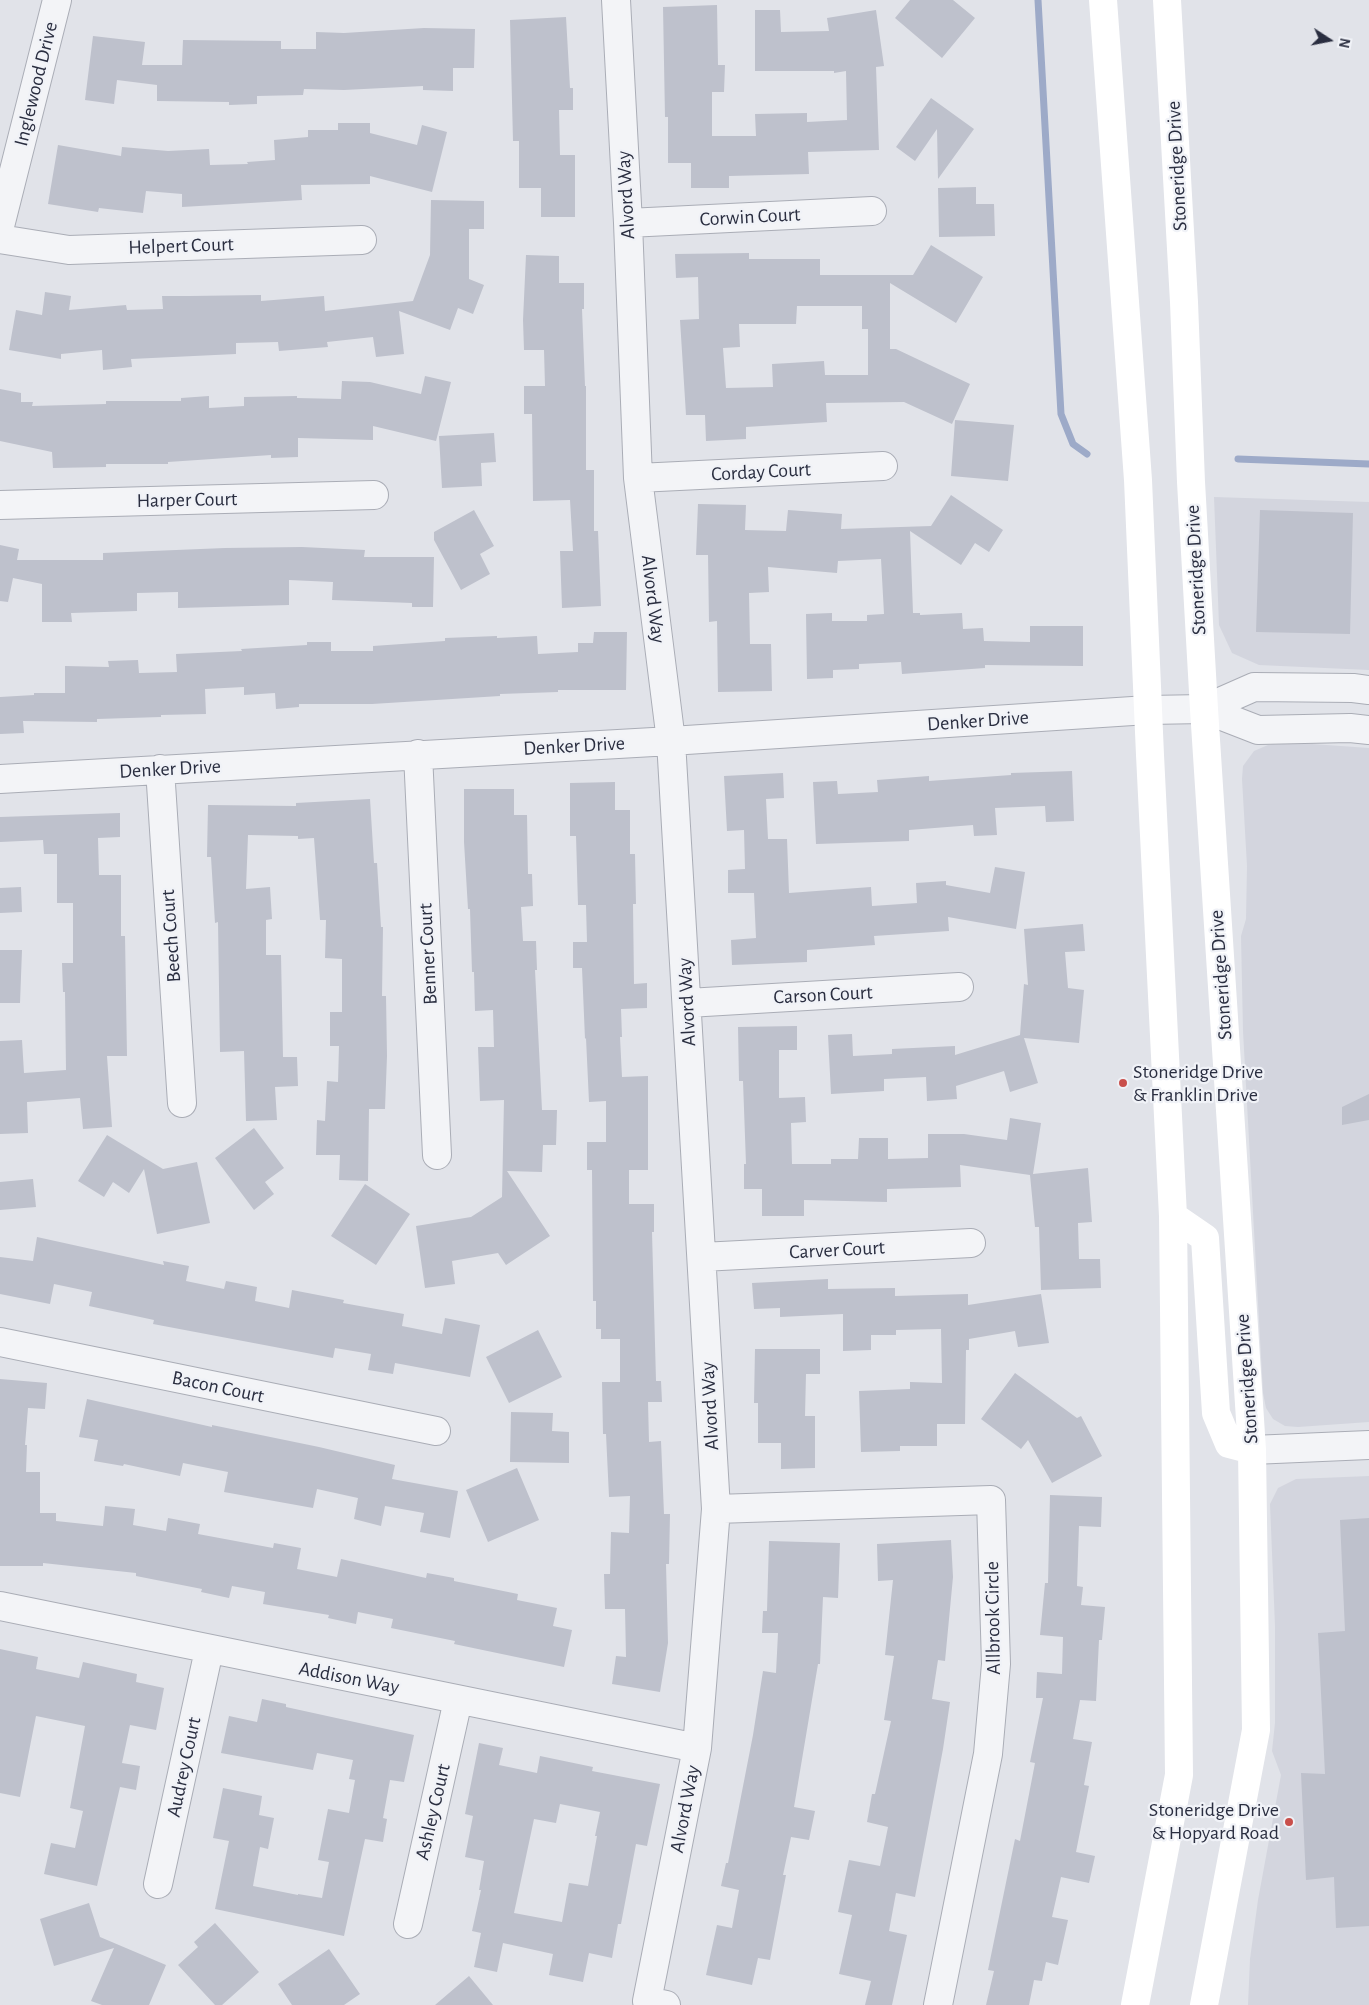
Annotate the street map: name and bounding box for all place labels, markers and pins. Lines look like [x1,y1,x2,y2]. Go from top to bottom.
place label: Stoneridge Drive & Franklin Drive [1133,1060,1263,1107]
marker: Stoneridge Drive & Franklin Drive [1117,1077,1129,1089]
place label: Stoneridge Drive & Hopyard Road [1149,1798,1279,1845]
marker: Stoneridge Drive & Hopyard Road [1283,1816,1295,1828]

